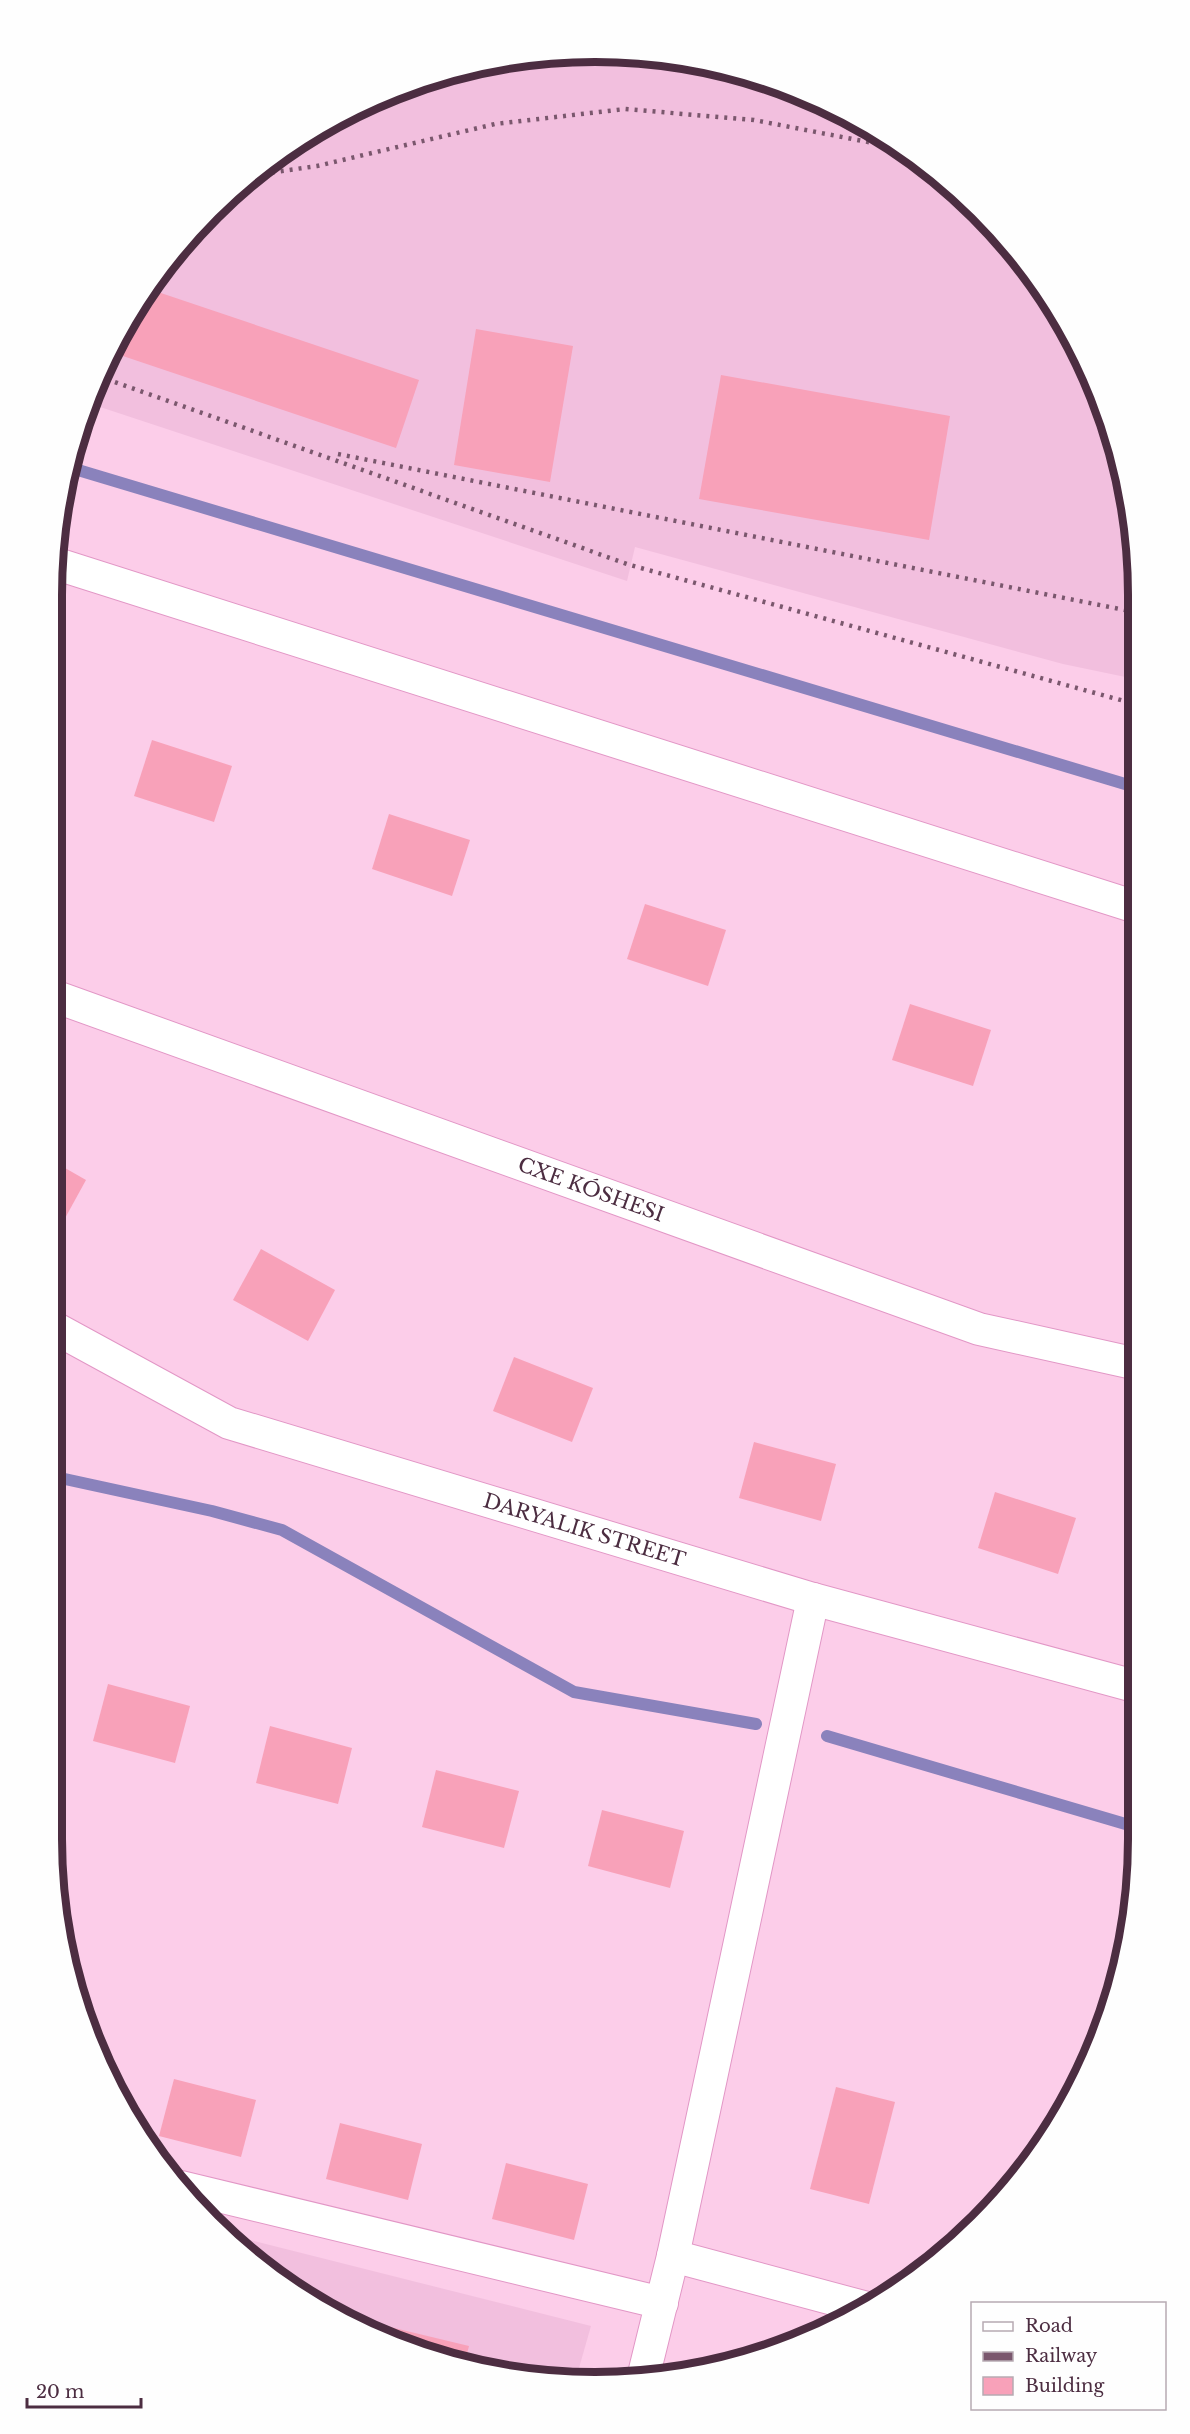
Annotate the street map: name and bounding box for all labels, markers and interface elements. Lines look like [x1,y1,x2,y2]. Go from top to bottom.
street label: CXE KÓSHESI [515,1152,667,1227]
street label: DARYALIK STREET [481,1488,688,1572]
legend [971,2302,1166,2410]
text: Road [1025,2315,1073,2337]
text: Railway [1025,2345,1098,2367]
scale bar [27,2371,141,2409]
text: Building [1025,2375,1104,2397]
text: 20 m [36,2381,84,2403]

